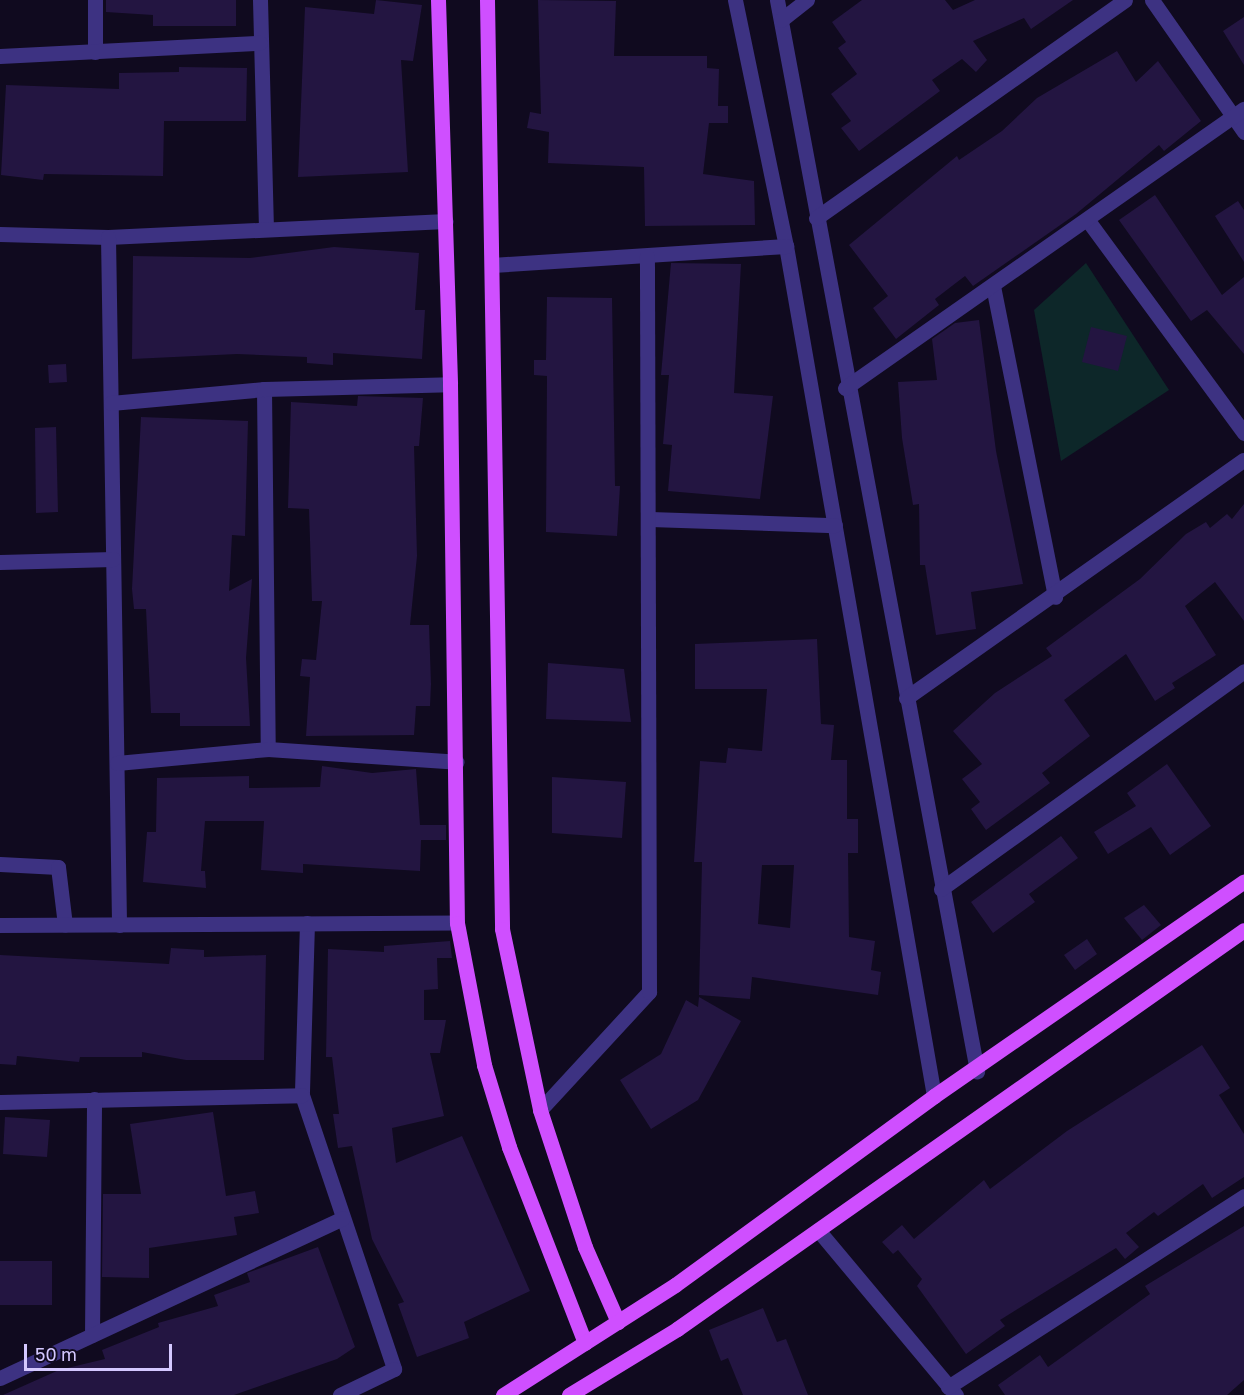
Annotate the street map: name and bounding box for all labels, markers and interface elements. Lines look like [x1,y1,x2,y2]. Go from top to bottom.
scale bar [27,1332,176,1370]
text: 50 m [35,1343,77,1365]

